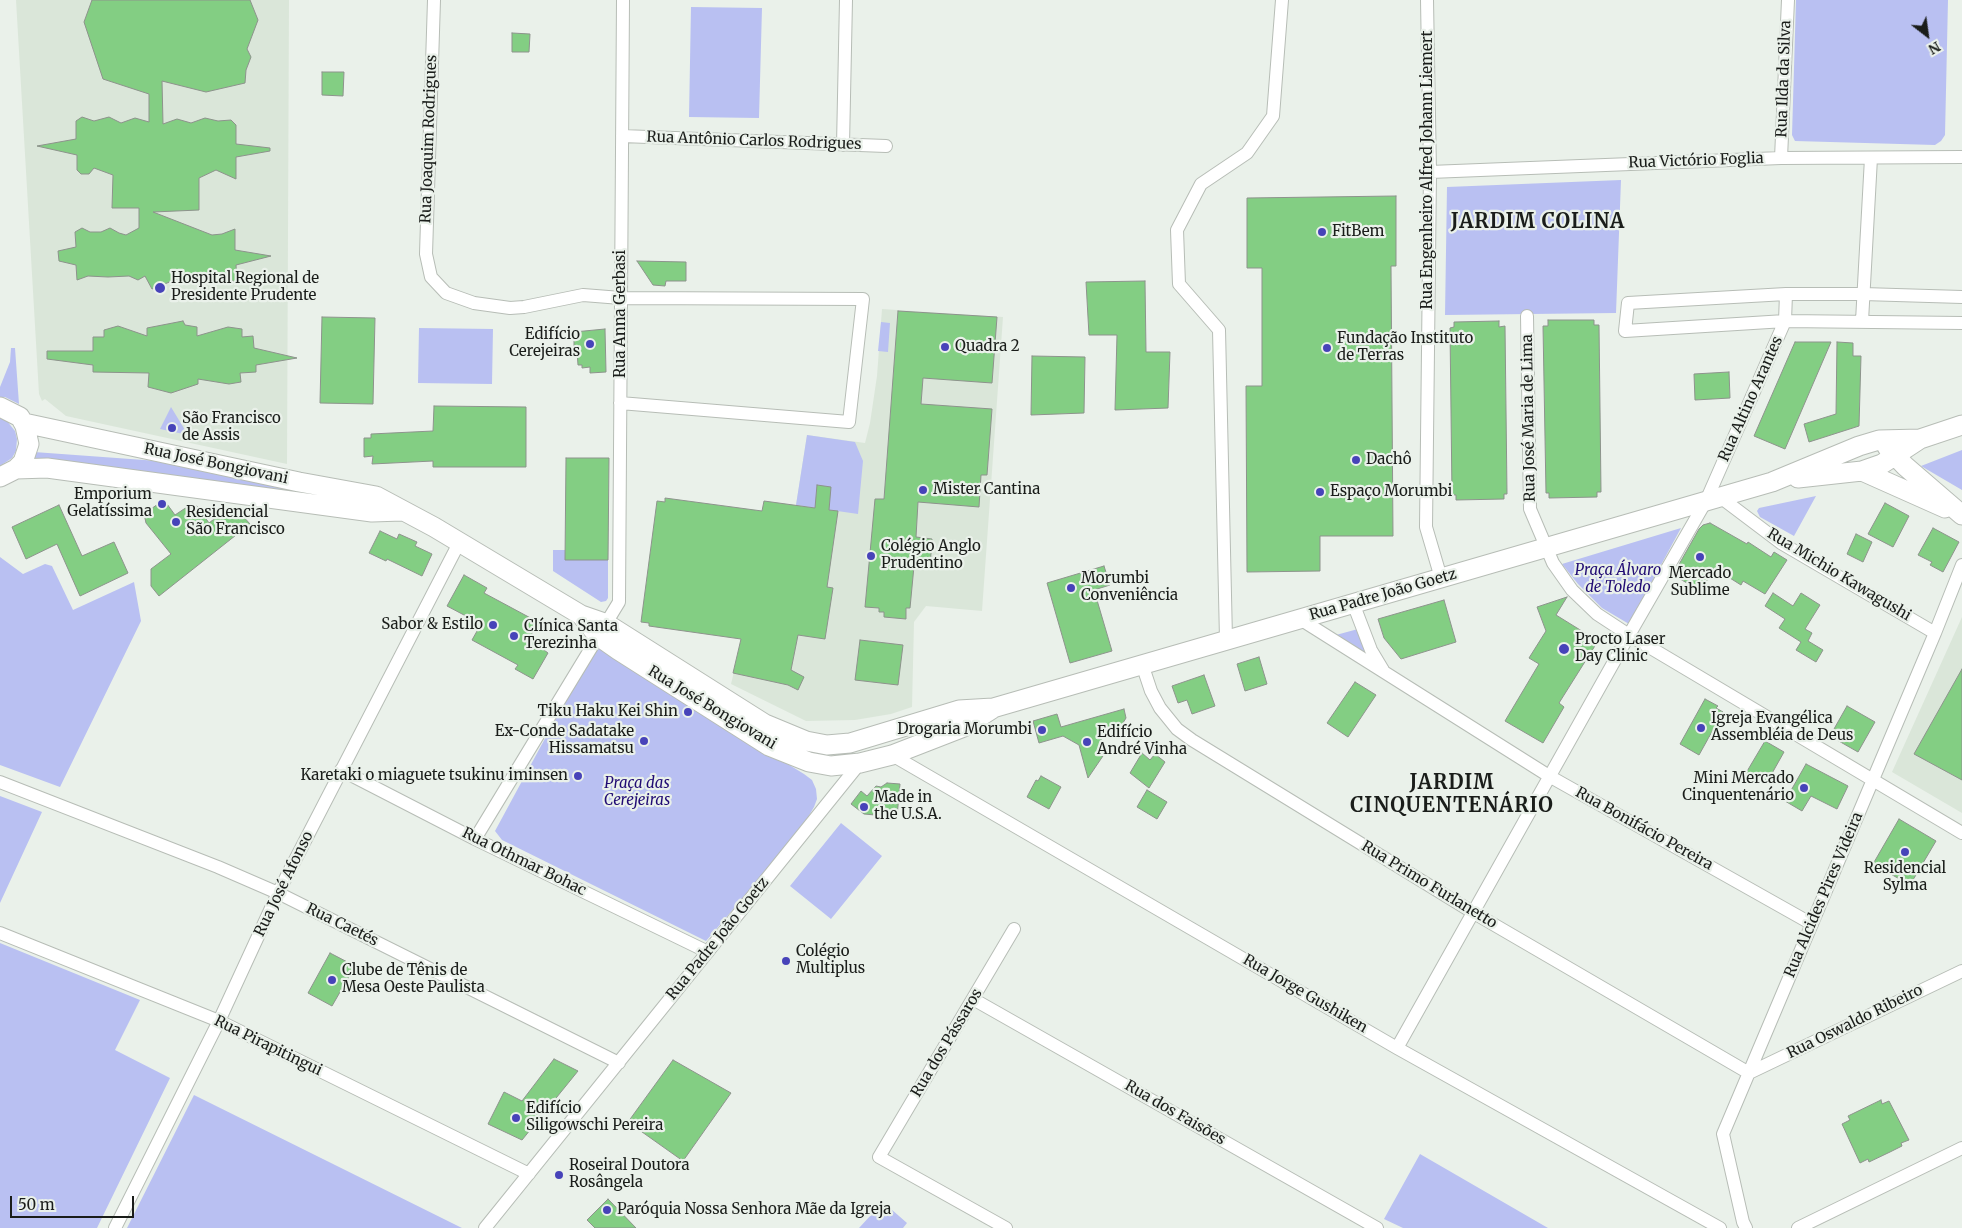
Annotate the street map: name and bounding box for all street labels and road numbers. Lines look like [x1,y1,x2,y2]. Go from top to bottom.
street label: Rua Ilda da Silva [1773,20,1795,138]
street label: Rua Engenheiro Alfred Johann Liemert [1419,31,1437,309]
street label: Rua Joaquim Rodrigues [417,54,441,224]
street label: Rua Antônio Carlos Rodrigues [646,128,862,154]
street label: Rua Victório Foglia [1628,150,1764,172]
street label: Rua Anna Gerbasi [612,250,630,378]
street label: Rua José Maria de Lima [1519,334,1539,502]
street label: Rua Altino Arantes [1715,334,1787,464]
street label: Rua José Bongiovani [142,440,290,488]
street label: Rua Michio Kawagushi [1764,525,1914,625]
street label: Rua Padre João Goetz [1307,565,1459,625]
street label: Rua José Bongiovani [644,662,780,754]
street label: Rua Bonifácio Pereira [1572,784,1716,874]
street label: Rua Alcides Pires Videira [1781,810,1867,980]
street label: Rua Othmar Bohac [459,824,589,900]
street label: Rua José Afonso [251,828,317,940]
street label: Rua Primo Furlanetto [1358,837,1500,933]
street label: Rua Padre João Goetz [663,874,773,1004]
street label: Rua Caetés [303,900,381,950]
street label: Rua Jorge Gushiken [1240,951,1370,1037]
street label: Rua Oswaldo Ribeiro [1784,981,1926,1063]
street label: Rua dos Pássaros [908,986,986,1100]
street label: Rua Pirapitingui [211,1012,325,1080]
street label: Rua dos Faisões [1121,1077,1229,1149]

